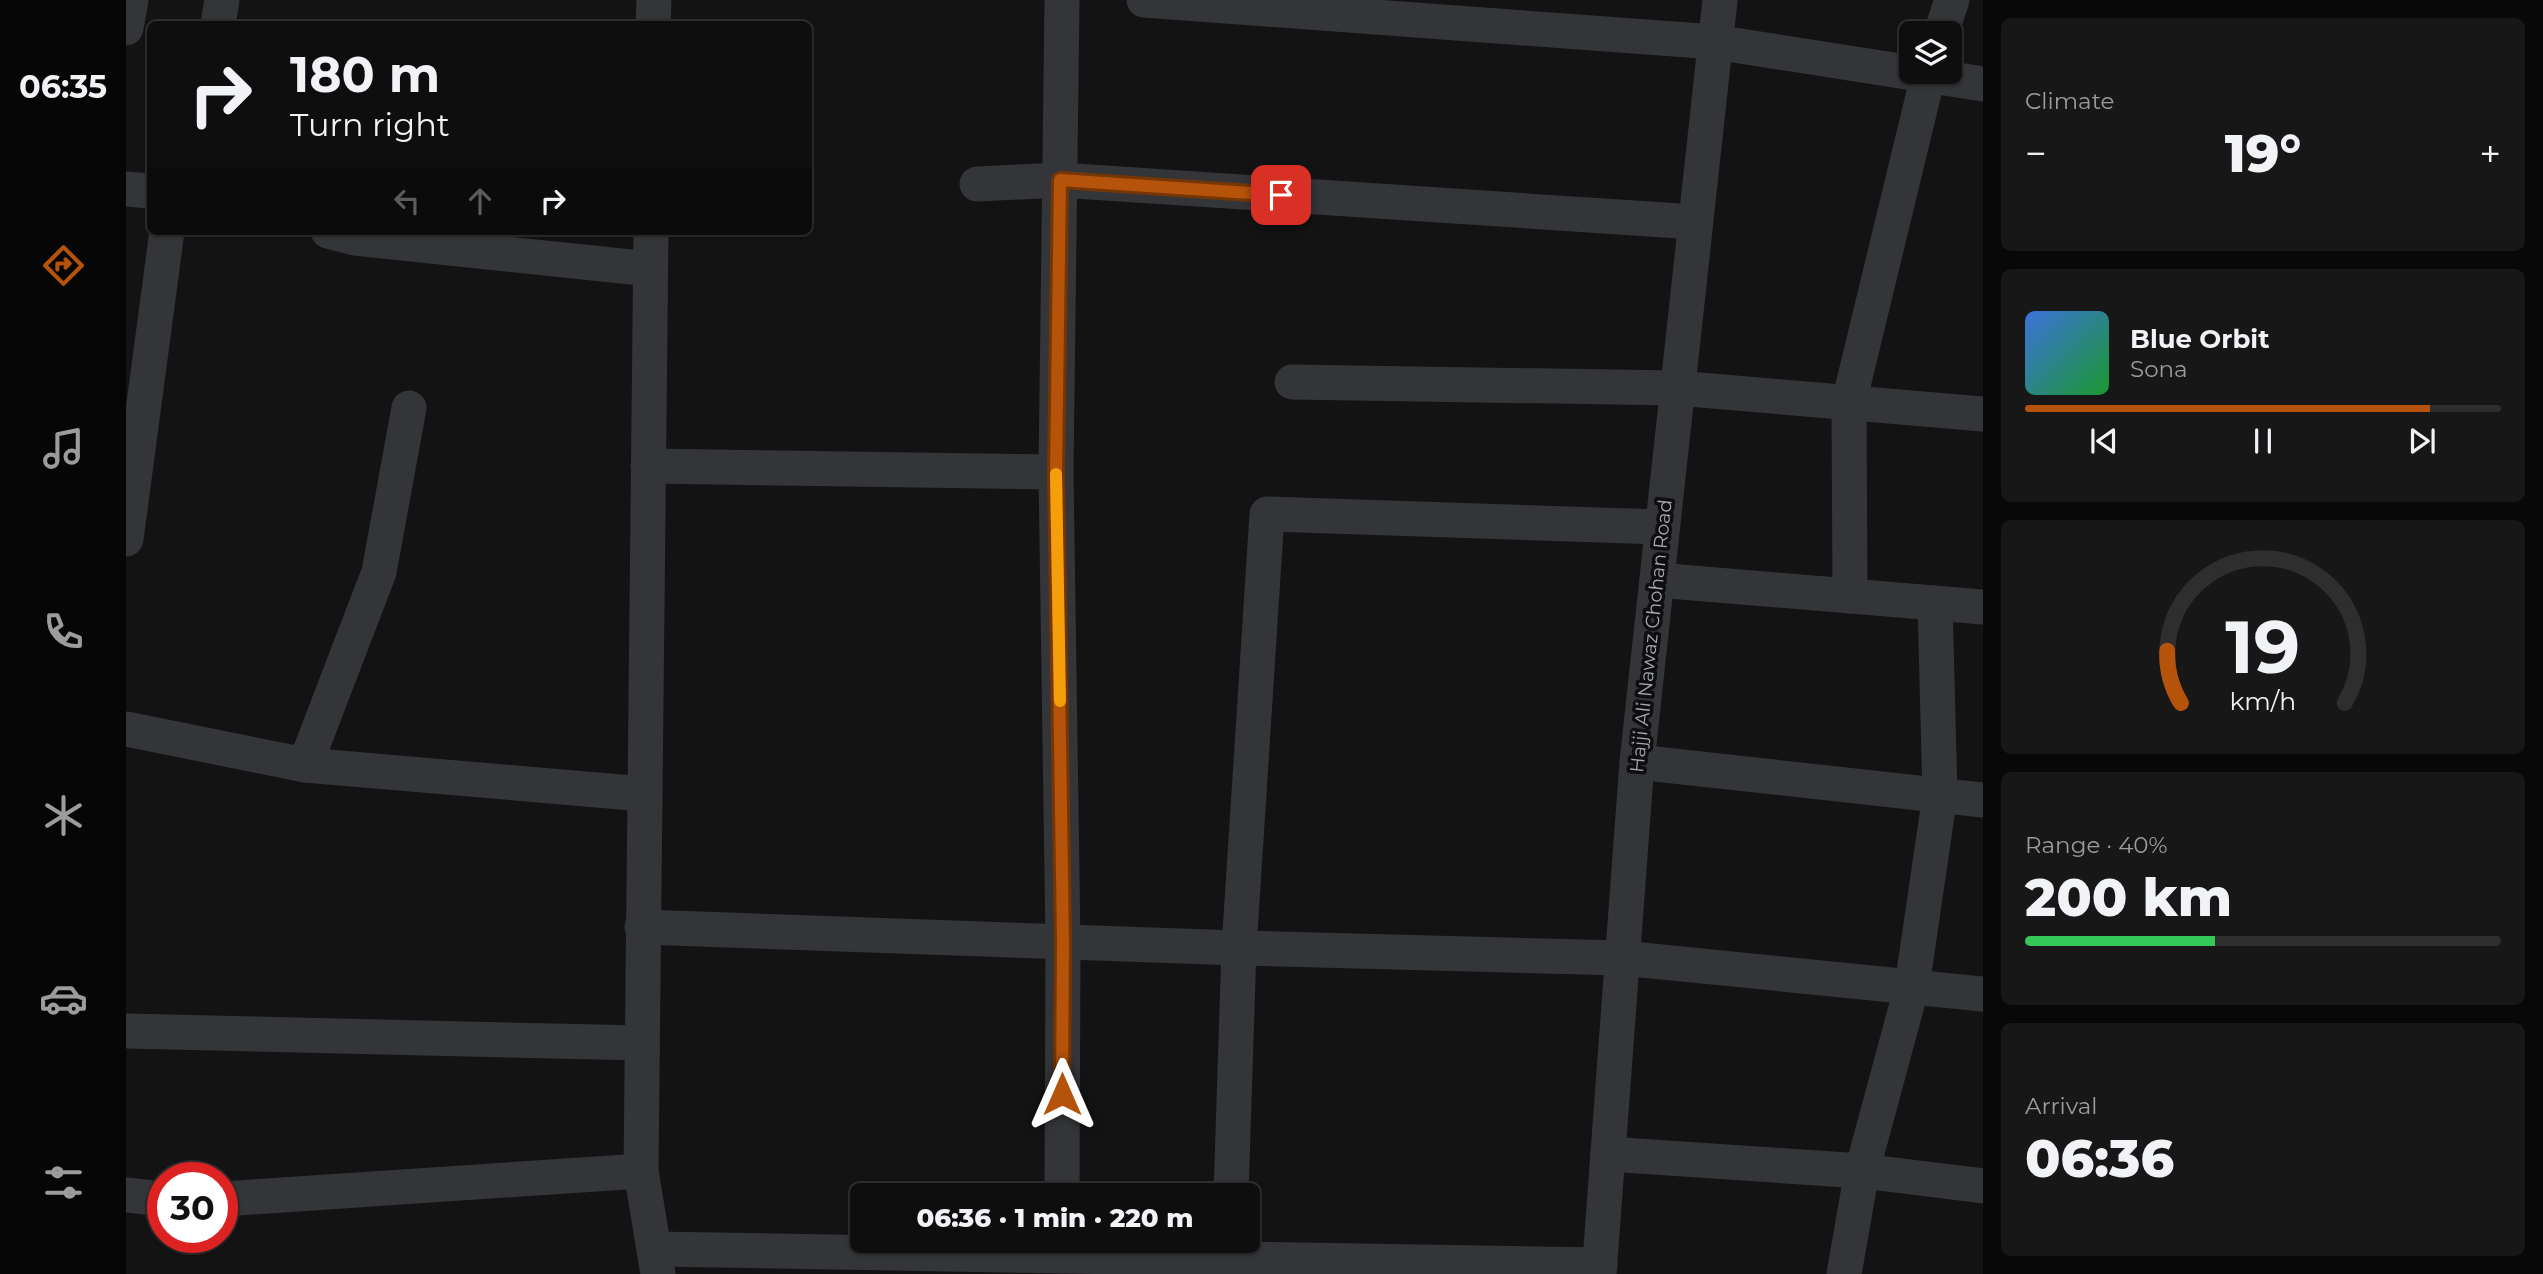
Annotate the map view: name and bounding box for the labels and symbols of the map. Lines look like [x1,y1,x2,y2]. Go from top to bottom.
pin [1251,165,1311,225]
street label: Hajji Ali Nawaz Chohan Road [1625,498,1677,774]
position arrow [1025,1057,1099,1131]
speed limit sign: 30 [147,1162,238,1253]

